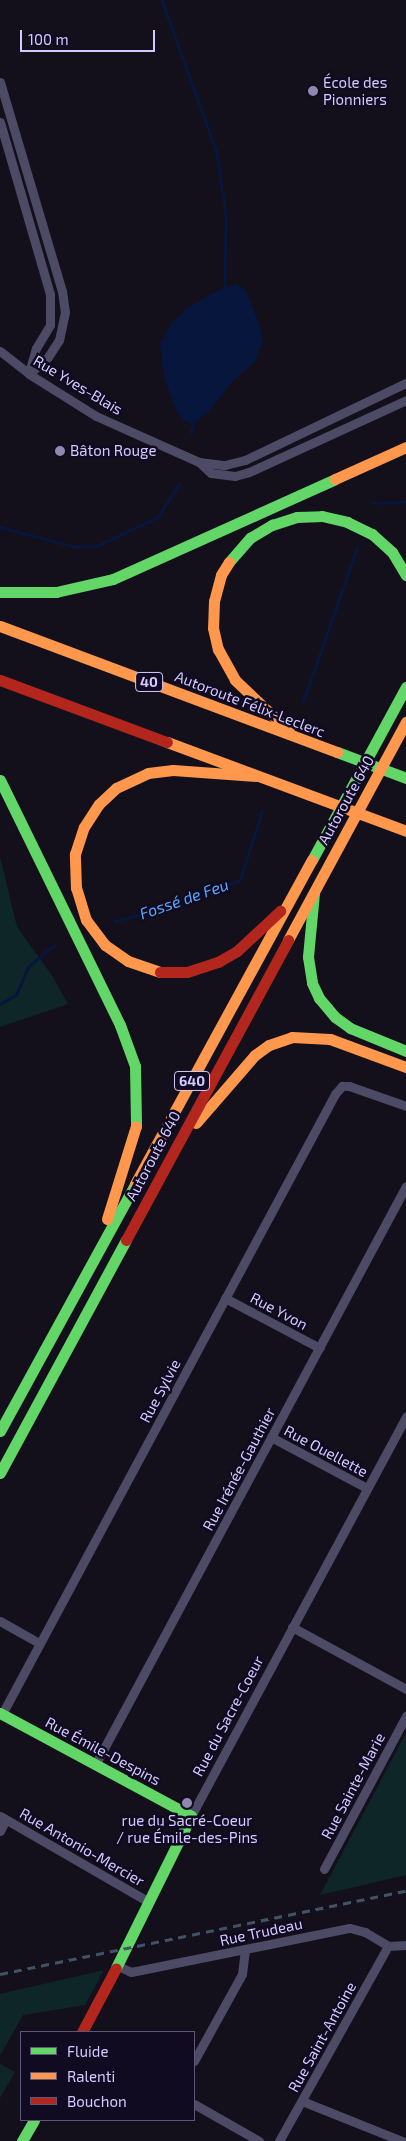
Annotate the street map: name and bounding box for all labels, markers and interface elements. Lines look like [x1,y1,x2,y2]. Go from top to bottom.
scale bar [22,20,158,52]
text: 100 m [28,30,69,48]
place label: École des Pionniers [323,73,387,108]
marker: École des Pionniers [307,85,319,97]
street label: Rue Yves-Blais [30,351,126,419]
place label: Bâton Rouge [70,442,156,460]
marker: Bâton Rouge [54,445,66,457]
street label: Autoroute Félix-Leclerc [172,667,328,741]
road number: 40 [134,670,164,694]
street label: Autoroute 640 [314,752,378,848]
water label: Fossé de Feu [137,875,231,923]
road number: 640 [173,1070,211,1092]
street label: Autoroute 640 [122,1108,184,1204]
street label: Rue Yvon [247,1288,311,1334]
street label: Rue Sylvie [136,1356,184,1426]
street label: Rue Irénée-Gauthier [199,1404,279,1534]
street label: Rue Ouellette [281,1421,371,1481]
street label: Rue du Sacre-Coeur [189,1653,267,1779]
street label: Rue Émile-Despins [42,1713,164,1789]
street label: Rue Sainte-Marie [317,1730,389,1842]
marker: rue du Sacré-Coeur / rue Émile-des-Pins [181,1797,193,1809]
street label: Rue Antonio-Mercier [16,1804,148,1890]
place label: rue du Sacré-Coeur / rue Émile-des-Pins [116,1811,258,1846]
street label: Rue Trudeau [218,1914,304,1950]
street label: Rue Saint-Antoine [284,1979,360,2095]
legend [20,2031,195,2121]
text: Fluide [67,2042,108,2060]
text: Ralenti [67,2067,115,2085]
text: Bouchon [67,2092,127,2110]

